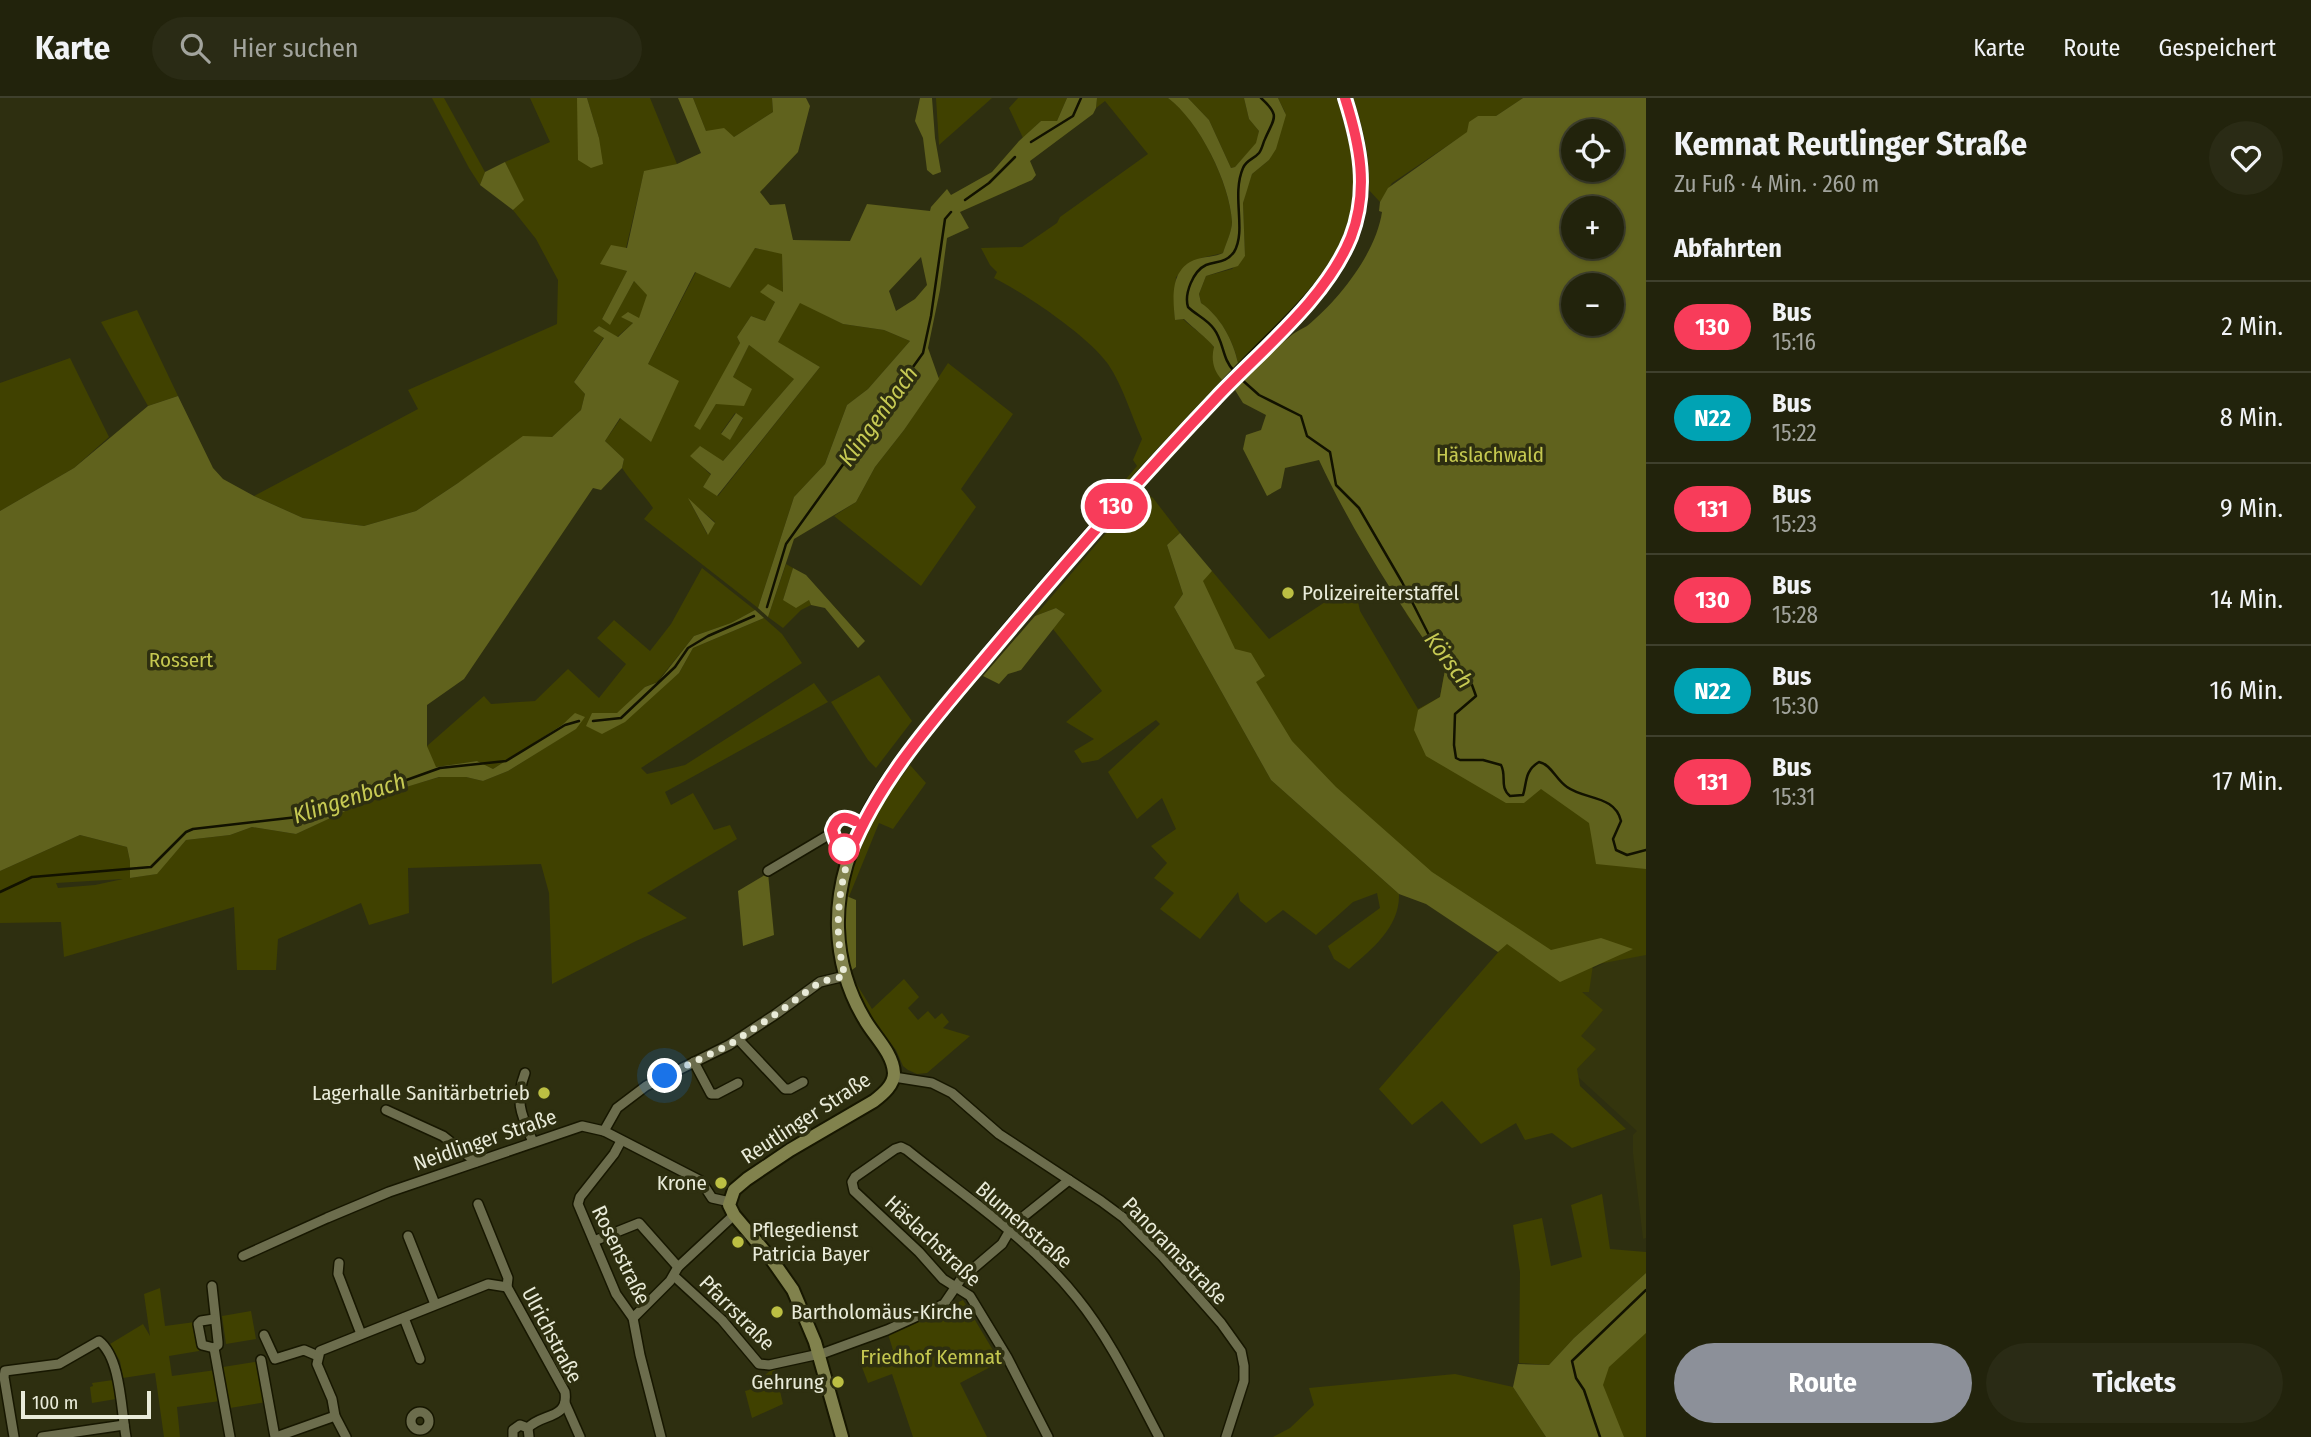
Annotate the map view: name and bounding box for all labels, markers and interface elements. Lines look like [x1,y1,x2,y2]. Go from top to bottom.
search box [152,17,642,80]
text: Karte [35,28,110,68]
icon: search [176,29,214,67]
text: Hier suchen [232,33,359,64]
text: Karte [1973,34,2025,62]
text: Route [2063,34,2120,62]
text: Gespeichert [2158,34,2276,62]
map controls [1561,119,1624,336]
button: locate [1561,119,1624,182]
button: heart [2209,121,2283,195]
text: Kemnat Reutlinger Straße [1674,124,2027,164]
text: Zu Fuß · 4 Min. · 260 m [1674,170,1879,198]
button: + [1561,196,1624,259]
text: Abfahrten [1674,233,1782,264]
button: − [1561,273,1624,336]
text: Bus [1772,297,1811,328]
text: 2 Min. [2221,311,2283,342]
text: 130 [1695,313,1730,341]
text: 15:16 [1772,328,1816,356]
water label: Klingenbach [832,360,924,472]
text: Bus [1772,388,1811,419]
text: 8 Min. [2220,402,2283,433]
text: N22 [1694,404,1731,432]
text: 15:22 [1772,419,1817,447]
park label: Häslachwald [1436,442,1544,468]
text: Bus [1772,479,1811,510]
line badge: 130 [1076,483,1156,529]
text: 130 [1099,492,1133,520]
text: 9 Min. [2220,493,2283,524]
text: 131 [1697,495,1728,523]
text: 15:23 [1772,510,1817,538]
text: Bus [1772,570,1811,601]
place label: Polizeireiterstaffel [1302,580,1459,606]
text: 14 Min. [2210,584,2283,615]
marker: Polizeireiterstaffel [1280,585,1296,601]
text: 130 [1695,586,1730,614]
text: 15:28 [1772,601,1818,629]
water label: Körsch [1419,626,1479,694]
park label: Rossert [149,647,213,673]
text: Bus [1772,661,1811,692]
text: 16 Min. [2210,675,2283,706]
text: N22 [1694,677,1731,705]
text: 15:30 [1772,692,1819,720]
text: Bus [1772,752,1811,783]
text: 17 Min. [2212,766,2283,797]
water label: Klingenbach [289,767,409,829]
text: 131 [1697,768,1728,796]
text: 15:31 [1772,783,1815,811]
unlabelled marker [829,834,859,864]
your location [647,1058,682,1093]
street label: Reutlinger Straße [736,1066,876,1170]
place label: Lagerhalle Sanitärbetrieb [312,1080,530,1106]
marker: Lagerhalle Sanitärbetrieb [536,1085,552,1101]
street label: Neidlinger Straße [410,1103,560,1177]
place label: Krone [657,1170,707,1196]
marker: Krone [713,1175,729,1191]
street label: Blumenstraße [970,1176,1078,1274]
street label: Häslachstraße [880,1190,986,1292]
street label: Panoramastraße [1117,1192,1233,1310]
street label: Rosenstraße [586,1201,656,1309]
place label: Pflegedienst Patricia Bayer [752,1217,870,1267]
marker: Pflegedienst Patricia Bayer [730,1234,746,1250]
street label: Pfarrstraße [694,1270,780,1356]
street label: Ulrichstraße [516,1283,588,1387]
place label: Bartholomäus-Kirche [791,1299,973,1325]
marker: Bartholomäus-Kirche [769,1304,785,1320]
button: Route [1674,1343,1972,1423]
button: Tickets [1986,1343,2283,1423]
park label: Friedhof Kemnat [860,1344,1002,1370]
place label: Gehrung [751,1369,824,1395]
marker: Gehrung [830,1374,846,1390]
scale bar [21,1388,150,1420]
text: 100 m [32,1391,78,1414]

